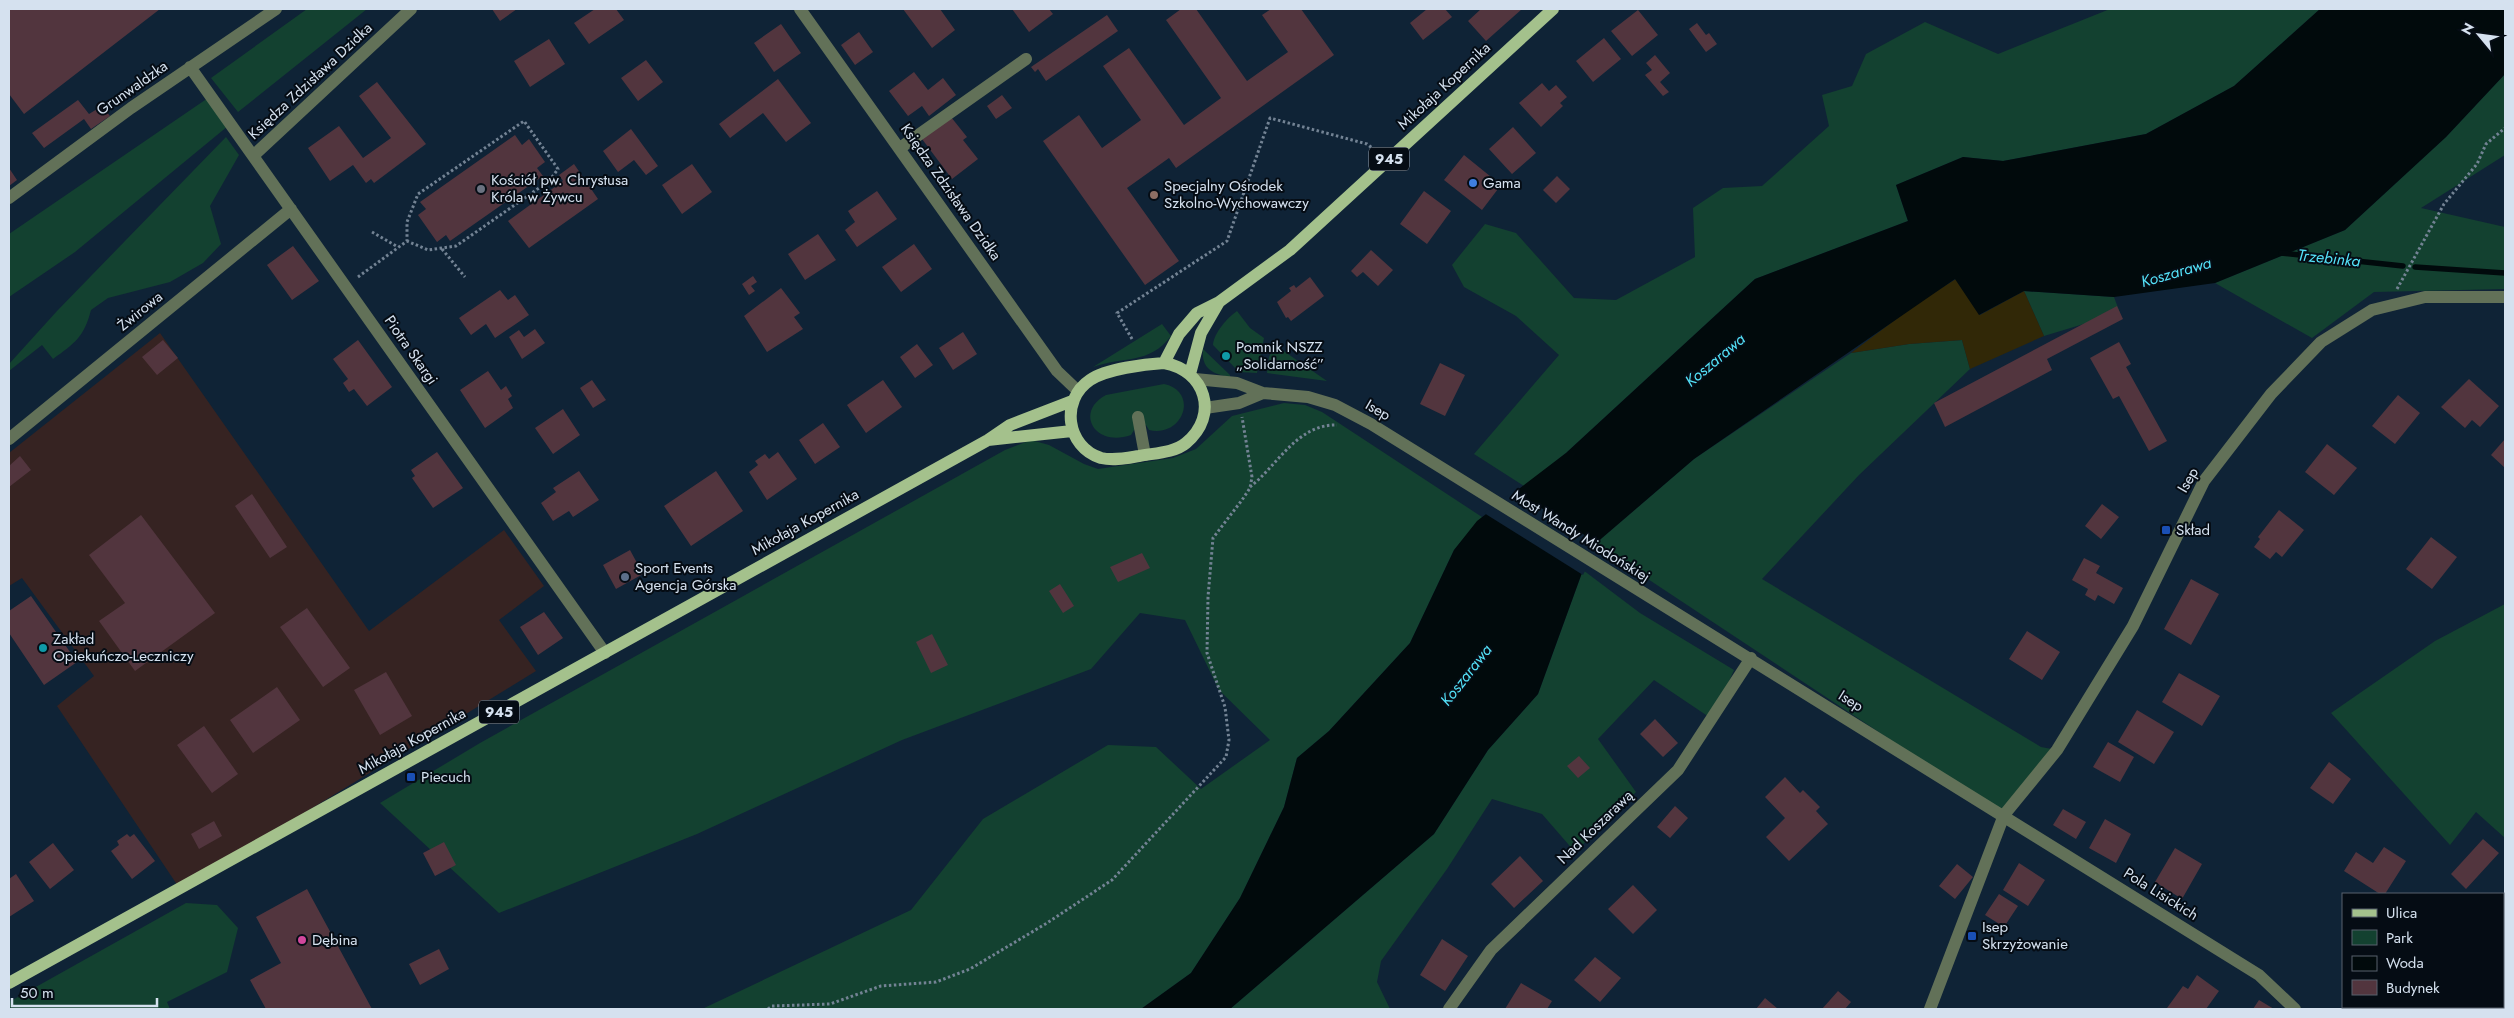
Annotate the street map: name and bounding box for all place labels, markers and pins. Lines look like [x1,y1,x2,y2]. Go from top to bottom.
place label: Kościół pw. Chrystusa Króla w Żywcu [491,169,628,208]
place label: Gama [1483,172,1521,194]
place label: Specjalny Ośrodek Szkolno-Wychowawczy [1164,175,1309,214]
marker: Gama [1467,177,1479,189]
marker: Kościół pw. Chrystusa Króla w Żywcu [475,183,487,195]
marker: Specjalny Ośrodek Szkolno-Wychowawczy [1148,189,1160,201]
place label: Pomnik NSZZ „Solidarność” [1236,336,1324,375]
marker: Pomnik NSZZ „Solidarność” [1220,350,1232,362]
place label: Skład [2176,519,2210,541]
marker: Skład [2160,524,2172,536]
place label: Sport Events Agencja Górska [635,557,737,596]
marker: Sport Events Agencja Górska [619,571,631,583]
place label: Zakład Opiekuńczo-Leczniczy [53,628,194,667]
marker: Zakład Opiekuńczo-Leczniczy [37,642,49,654]
place label: Piecuch [421,766,471,788]
marker: Piecuch [405,771,417,783]
place label: Isep Skrzyżowanie [1982,916,2068,955]
place label: Dębina [312,929,357,951]
marker: Isep Skrzyżowanie [1966,930,1978,942]
marker: Dębina [296,934,308,946]

